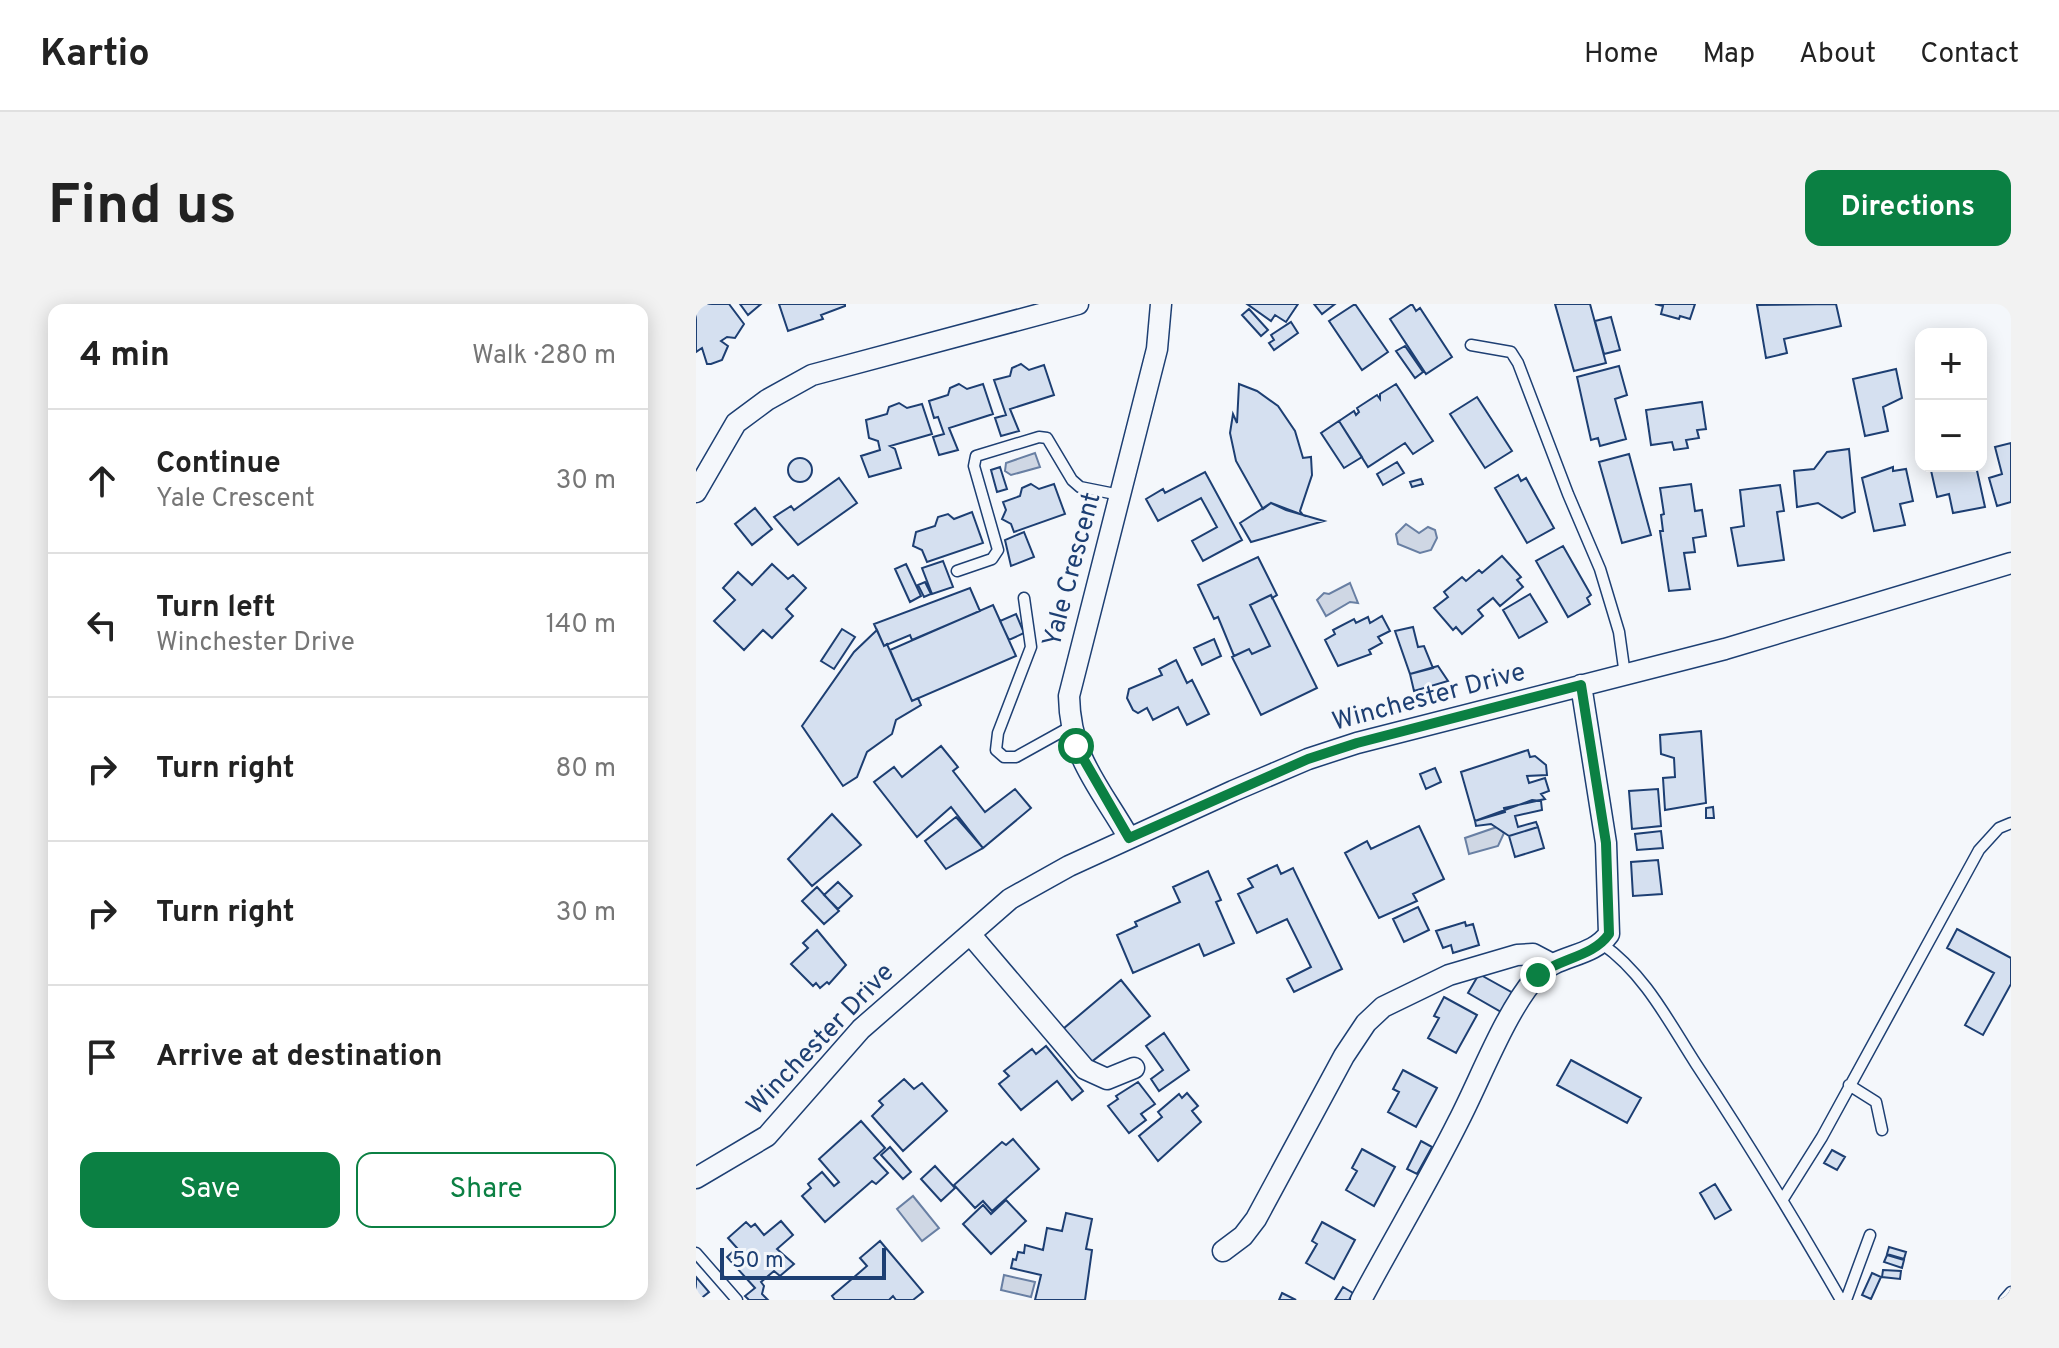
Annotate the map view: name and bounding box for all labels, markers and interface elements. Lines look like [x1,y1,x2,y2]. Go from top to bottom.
text: Kartio [40,31,150,80]
text: Home [1584,37,1658,73]
text: Map [1702,37,1755,73]
text: About [1799,37,1876,73]
text: Contact [1920,37,2019,73]
button: Directions [1805,170,2011,246]
text: Find us [48,173,237,243]
map controls [1915,328,1987,472]
button: + [1915,328,1987,400]
text: 4 min [80,335,170,378]
text: Walk · 280 m [472,340,616,373]
button: − [1915,400,1987,472]
text: Continue [156,446,281,483]
icon: ahead [80,459,124,503]
text: 30 m [556,465,616,498]
text: Yale Crescent [156,483,315,516]
street label: Yale Crescent [1036,489,1110,651]
text: Turn left [156,590,276,627]
icon: left [80,603,124,647]
text: 140 m [546,609,616,642]
text: Winchester Drive [156,627,355,660]
street label: Winchester Drive [1329,656,1529,740]
route start [1058,728,1094,764]
icon: right [80,747,124,791]
text: Turn right [156,751,294,788]
text: 80 m [556,753,616,786]
icon: right [80,891,124,935]
text: Turn right [156,895,294,932]
text: 30 m [556,897,616,930]
street label: Winchester Drive [740,957,902,1123]
route end [1520,957,1556,993]
icon: arrive [80,1035,124,1079]
text: Arrive at destination [156,1039,442,1076]
button: Save [80,1152,340,1228]
button: Share [356,1152,616,1228]
scale bar [720,1244,886,1280]
text: 50 m [732,1248,784,1275]

